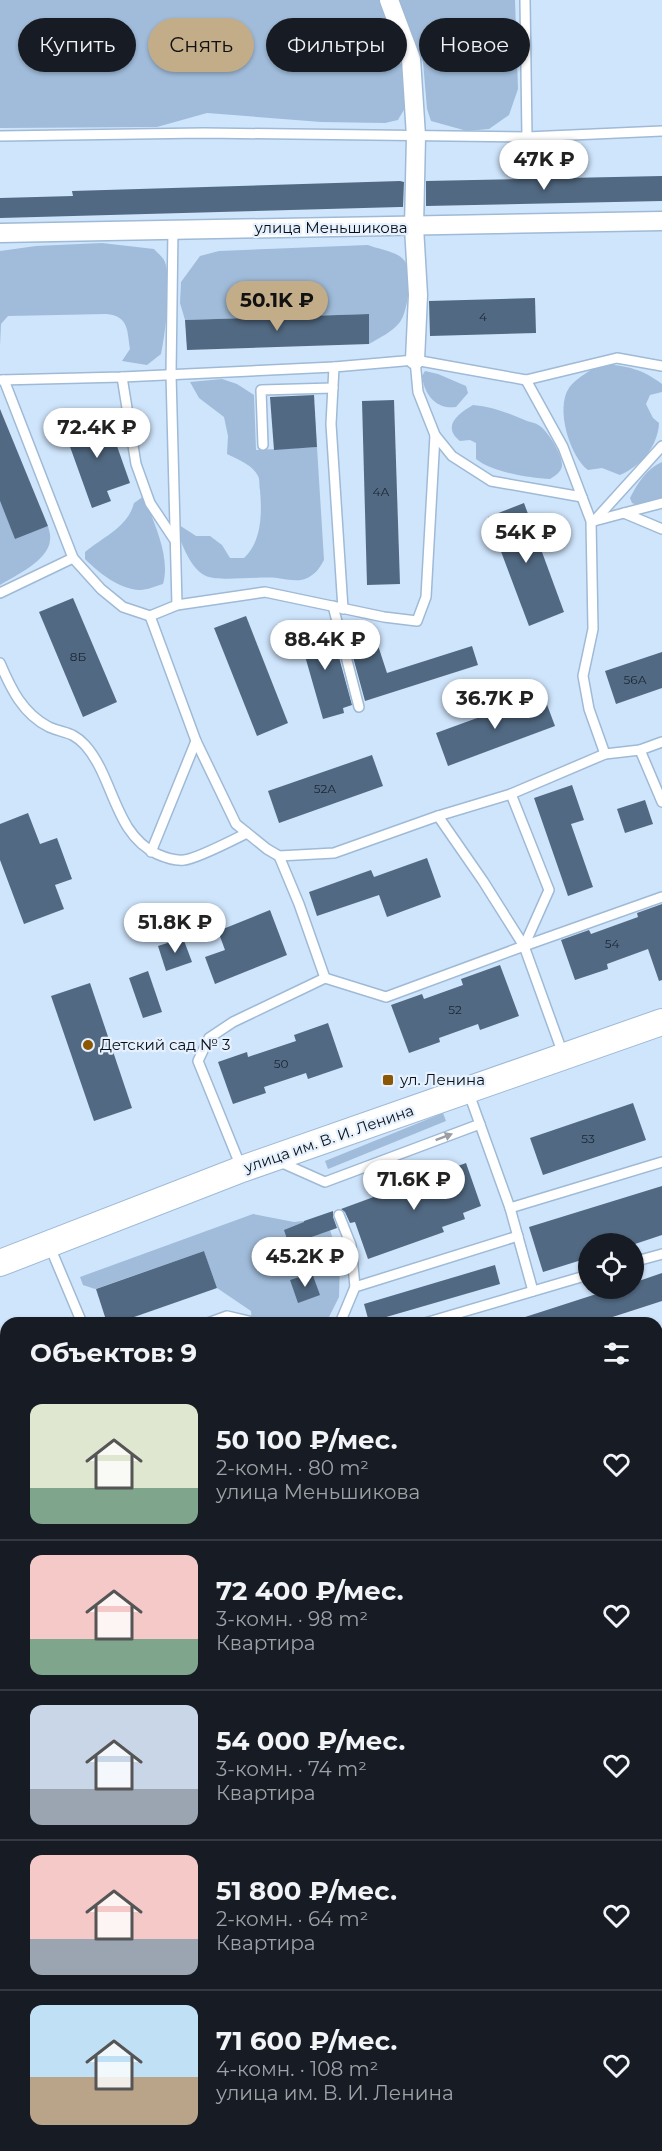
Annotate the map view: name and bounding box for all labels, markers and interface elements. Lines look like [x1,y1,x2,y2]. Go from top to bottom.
chip: Купить [18,18,136,72]
chip: Снять [148,18,254,72]
chip: Фильтры [266,18,407,72]
chip: Новое [419,18,530,72]
pin: 47K ₽ [502,140,586,191]
text: 47K ₽ [513,147,575,171]
street label: улица Меньшикова [253,218,408,237]
pin: 50.1K ₽ [222,281,332,332]
text: 50.1K ₽ [240,288,314,312]
house number: 4 [479,309,487,324]
pin: 72.4K ₽ [42,408,152,459]
text: 72.4K ₽ [57,415,137,439]
house number: 4А [373,484,389,499]
pin: 54K ₽ [484,513,568,564]
text: 54K ₽ [495,520,557,544]
pin: 88.4K ₽ [270,620,380,671]
text: 88.4K ₽ [284,627,366,651]
house number: 8Б [70,649,86,664]
house number: 56А [623,672,647,687]
pin: 36.7K ₽ [440,679,550,730]
text: 36.7K ₽ [456,686,534,710]
house number: 52А [314,781,336,796]
pin: 51.8K ₽ [120,903,230,954]
text: 51.8K ₽ [138,910,212,934]
house number: 54 [605,936,619,951]
house number: 52 [448,1002,462,1017]
place label: Детский сад № 3 [100,1035,230,1054]
marker: Детский сад № 3 [81,1038,95,1052]
house number: 50 [274,1056,288,1071]
place label: ул. Ленина [399,1070,485,1089]
marker: ул. Ленина [381,1073,395,1087]
street label: улица им. В. И. Ленина [241,1101,416,1177]
house number: 53 [581,1131,595,1146]
one-way arrow [435,1132,453,1141]
pin: 71.6K ₽ [359,1160,469,1211]
text: 71.6K ₽ [377,1167,451,1191]
map controls [578,1233,644,1299]
button: locate [578,1233,644,1299]
pin: 45.2K ₽ [250,1237,360,1288]
text: 45.2K ₽ [266,1244,344,1268]
text: Объектов: 9 [30,1337,197,1369]
icon: filters [600,1337,633,1370]
text: 50 100 ₽/мес. [216,1424,398,1456]
icon: home [78,1428,150,1500]
icon: heart [600,1448,633,1481]
text: 2-комн. · 80 m² [216,1456,369,1480]
text: улица Меньшикова [216,1480,420,1504]
text: 72 400 ₽/мес. [216,1575,404,1607]
icon: home [78,1579,150,1651]
icon: heart [600,1599,633,1632]
text: 3-комн. · 98 m² [216,1607,368,1631]
text: Квартира [216,1631,316,1655]
text: 54 000 ₽/мес. [216,1725,405,1757]
icon: home [78,1729,150,1801]
icon: heart [600,1749,633,1782]
text: 3-комн. · 74 m² [216,1757,367,1781]
text: Квартира [216,1781,316,1805]
text: 51 800 ₽/мес. [216,1875,397,1907]
icon: home [78,1879,150,1951]
icon: heart [600,1899,633,1932]
text: 2-комн. · 64 m² [216,1907,368,1931]
text: Квартира [216,1931,316,1955]
text: 71 600 ₽/мес. [216,2025,397,2057]
icon: home [78,2029,150,2101]
icon: heart [600,2049,633,2082]
text: 4-комн. · 108 m² [216,2057,378,2081]
text: улица им. В. И. Ленина [216,2081,454,2105]

